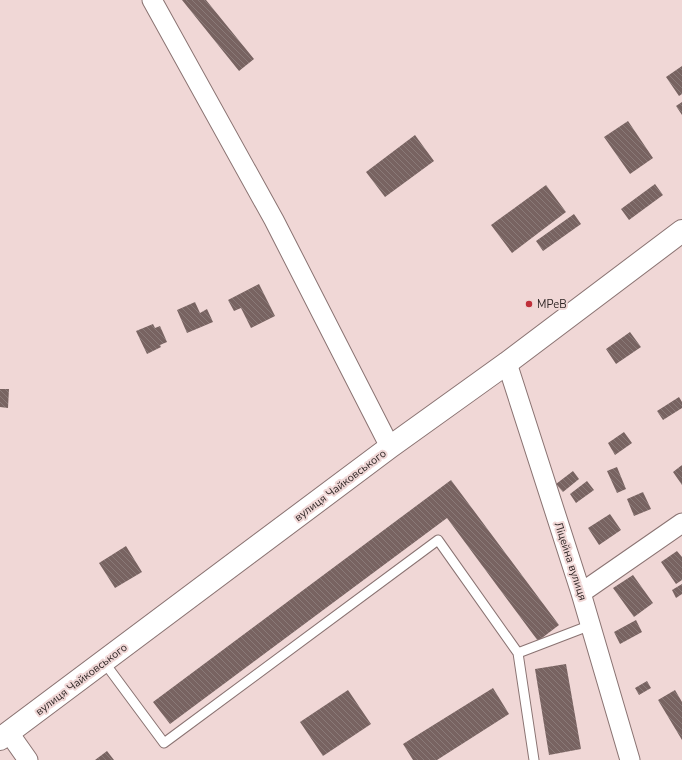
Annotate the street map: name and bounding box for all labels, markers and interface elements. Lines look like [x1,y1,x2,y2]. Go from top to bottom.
place label: МРеВ [537,297,567,312]
marker: МРеВ [524,299,534,309]
street label: вулиця Чайковського [291,446,389,525]
street label: Ліцейна вулиця [551,520,590,602]
street label: вулиця Чайковського [32,640,130,719]

